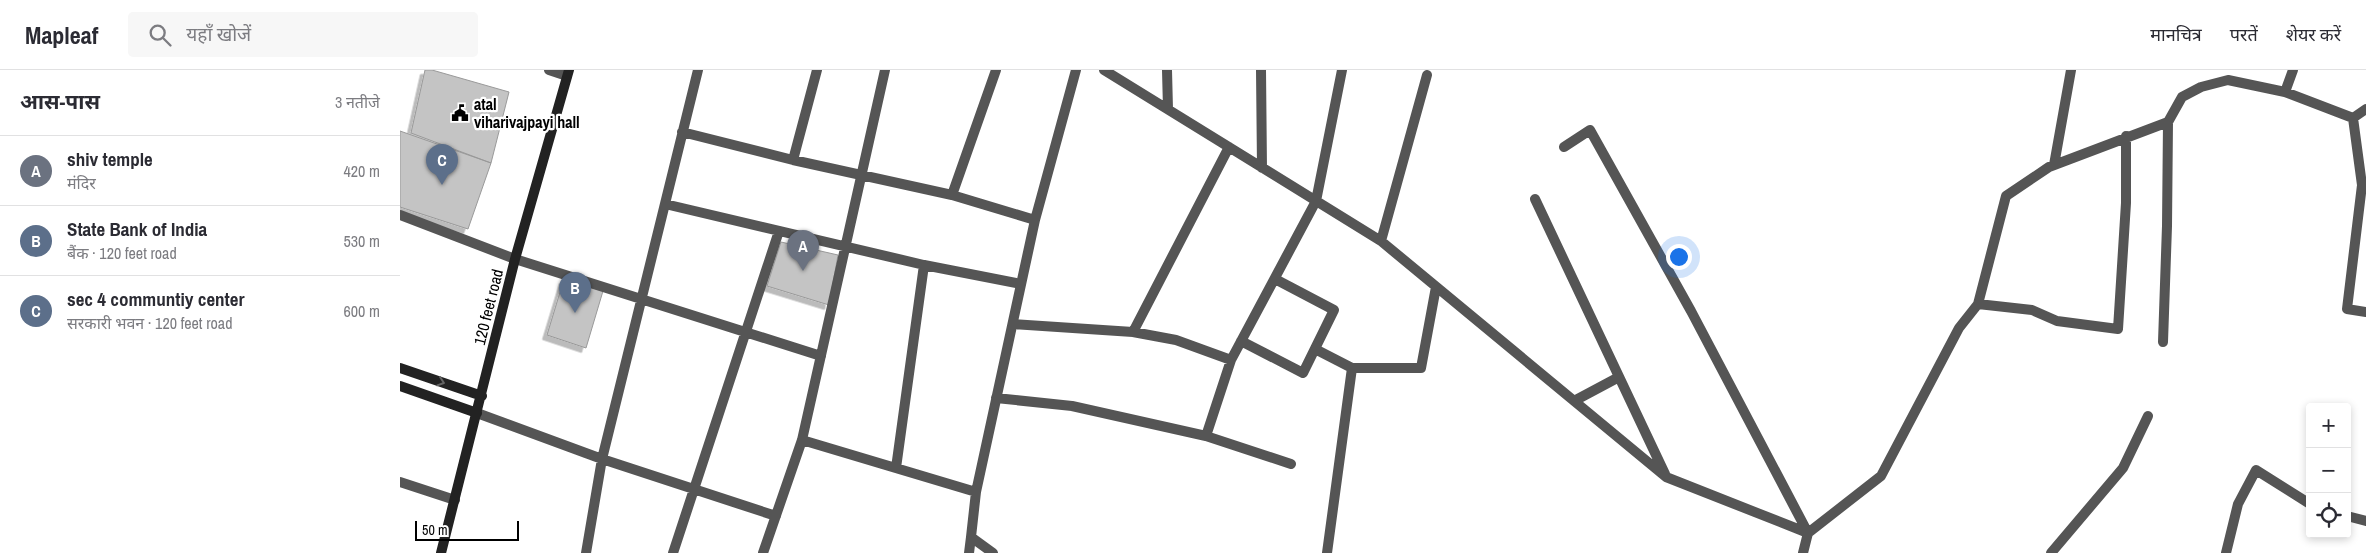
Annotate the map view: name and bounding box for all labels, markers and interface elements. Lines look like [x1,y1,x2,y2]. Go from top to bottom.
search box [128,12,478,57]
text: Mapleaf [25,19,98,51]
icon: search [146,21,174,49]
text: यहाँ खोजें [186,21,251,47]
text: मानचित्र [2150,22,2202,47]
text: परतें [2230,22,2258,47]
text: शेयर करें [2286,22,2341,47]
text: आस-पास [20,87,100,116]
text: 3 नतीजे [335,91,380,113]
place label: atal viharivajpayi hall [474,93,580,133]
public building icon: atal viharivajpayi hall [450,103,470,123]
pin: C [426,144,458,185]
text: shiv temple [67,146,153,172]
text: A [31,160,41,182]
text: 420 m [344,160,380,182]
text: मंदिर [67,172,96,194]
text: State Bank of India [67,216,207,242]
text: B [31,230,41,252]
text: 530 m [344,230,380,252]
pin: A [787,230,819,271]
text: बैंक · 120 feet road [67,242,177,264]
your location [1666,244,1692,270]
street label: 120 feet road [468,267,508,347]
pin: B [559,272,591,313]
text: sec 4 communtiy center [67,286,245,312]
text: C [31,300,41,322]
text: 600 m [344,300,380,322]
text: सरकारी भवन · 120 feet road [67,312,232,334]
one-way arrow [436,376,444,386]
map controls [2306,403,2351,538]
button: + [2306,403,2351,448]
button: − [2306,448,2351,493]
button: locate [2306,493,2351,538]
scale bar [415,518,519,541]
text: 50 m [422,521,448,539]

